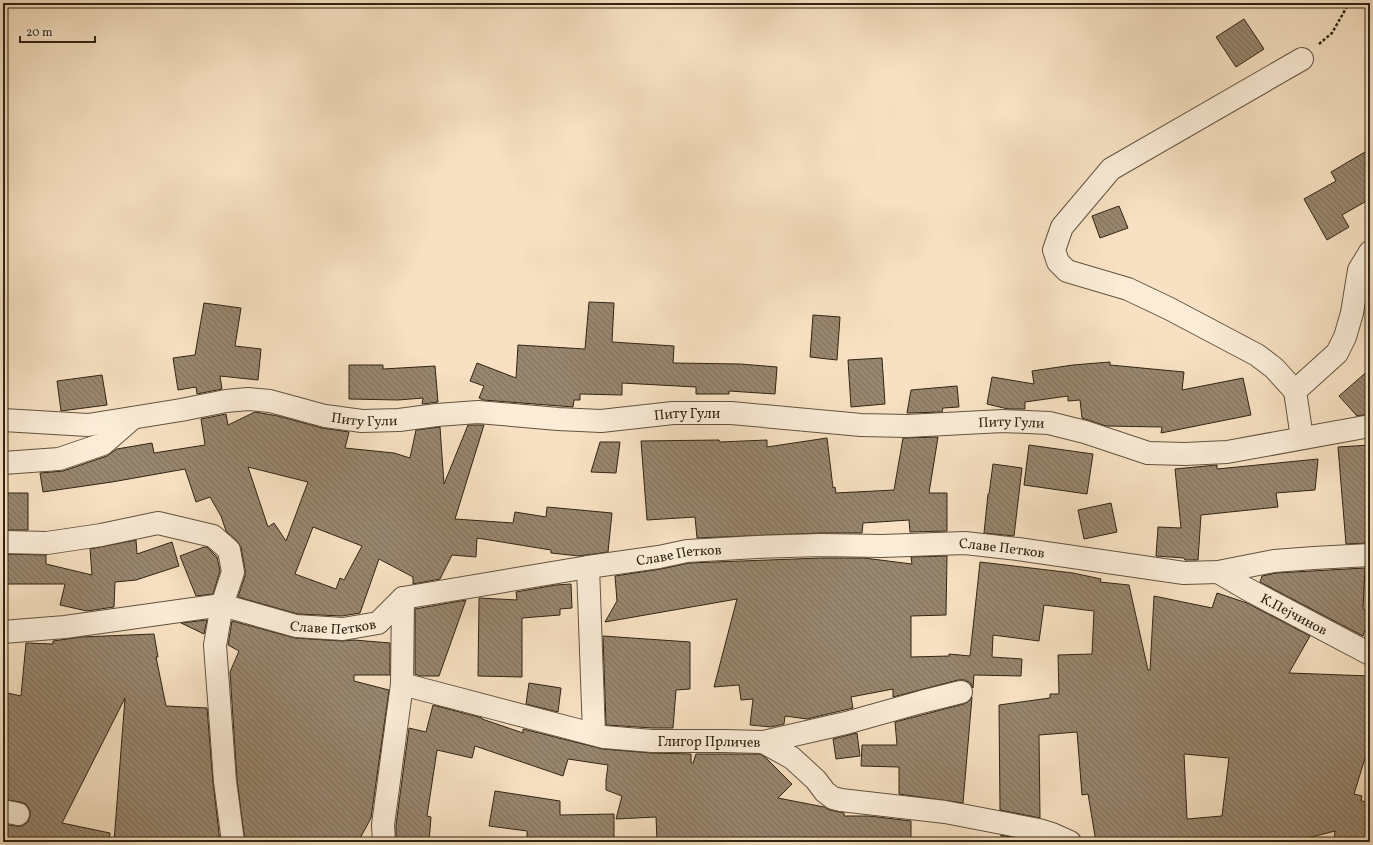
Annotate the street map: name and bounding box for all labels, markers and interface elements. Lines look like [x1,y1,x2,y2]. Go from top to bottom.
scale bar [20,18,95,44]
text: 20 m [26,25,53,41]
street label: Питу Гули [653,405,721,426]
street label: Питу Гули [330,409,398,432]
street label: Питу Гули [978,413,1045,434]
street label: Славе Петков [959,535,1046,564]
street label: Славе Петков [635,541,722,571]
street label: К.Пејчинов [1257,590,1330,641]
street label: Славе Петков [287,615,378,640]
street label: Глигор Прличев [657,733,761,753]

